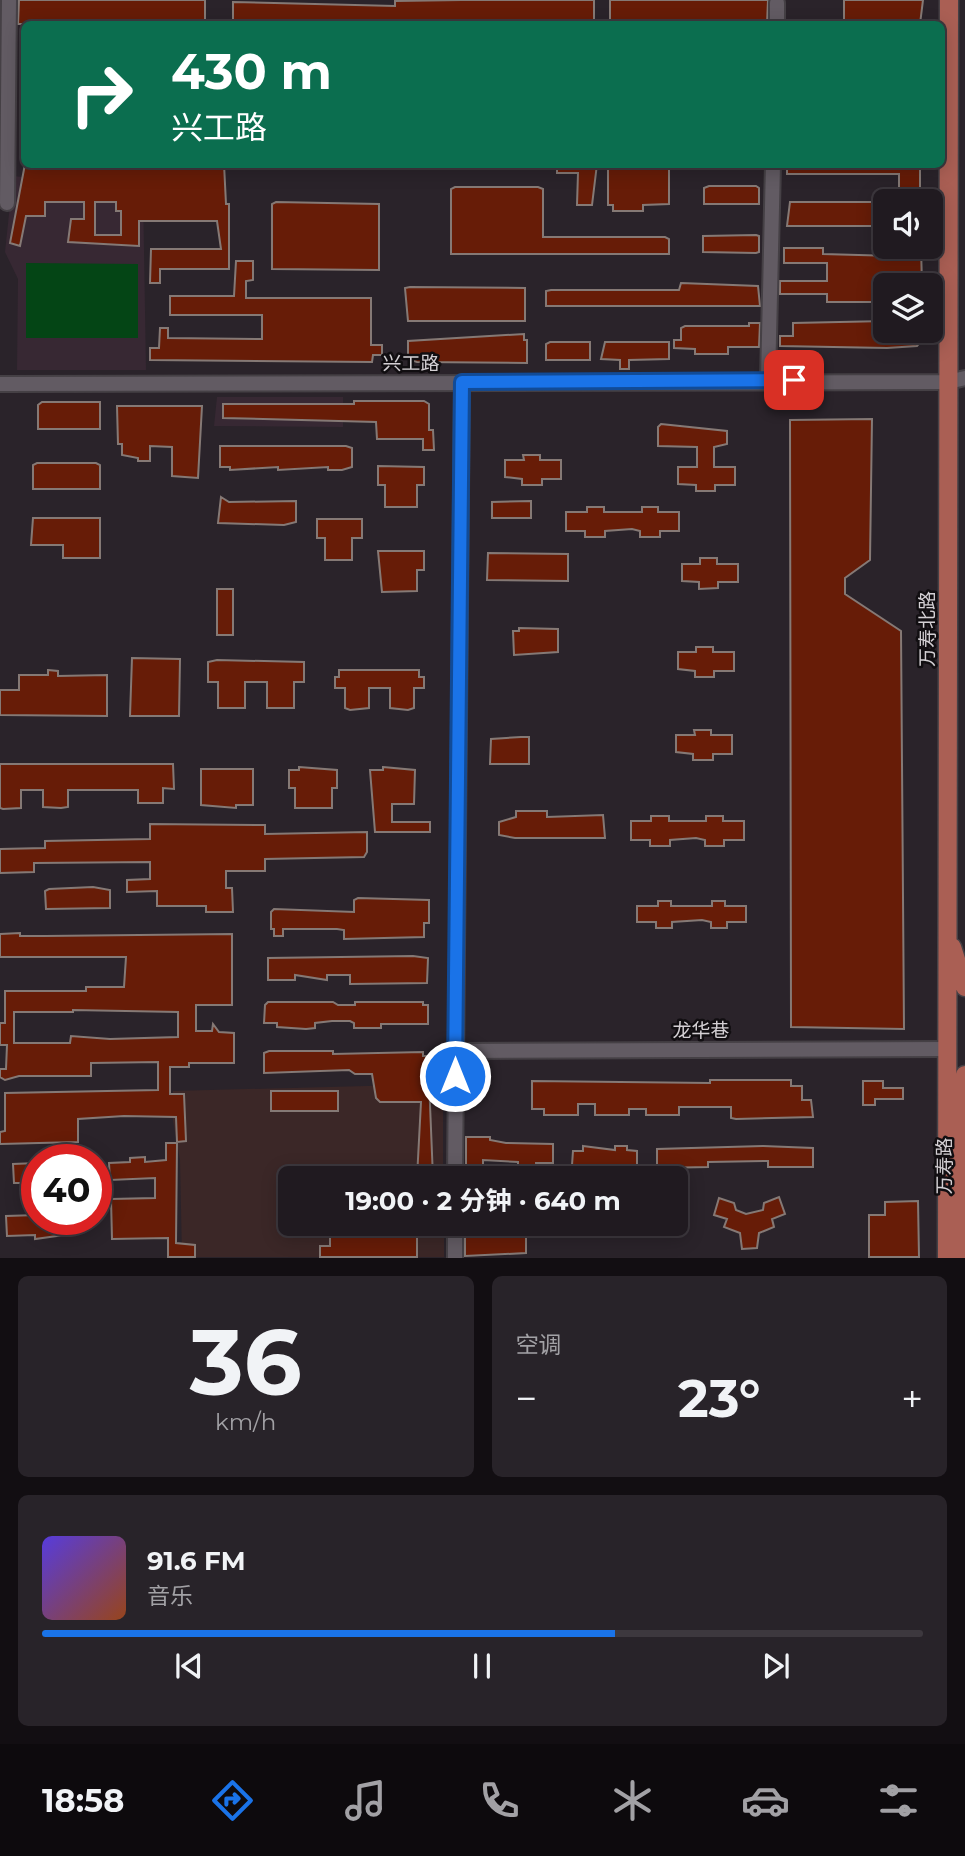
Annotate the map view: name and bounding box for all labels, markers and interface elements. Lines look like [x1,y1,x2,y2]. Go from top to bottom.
text: 430 m [171,42,332,101]
icon: right [56,49,147,140]
text: 兴工路 [171,108,267,147]
map controls [873,189,943,343]
button: sound [873,189,943,259]
button: layers [873,273,943,343]
pin [764,350,824,410]
street label: 兴工路 [382,352,440,375]
icon: arrive [775,361,813,399]
street label: 万寿北路 [916,591,939,667]
street label: 龙华巷 [672,1019,730,1042]
position arrow [418,1039,492,1113]
street label: 万寿路 [933,1137,956,1195]
speed limit sign: 40 [21,1144,112,1235]
text: 19:00 · 2 分钟 · 640 m [345,1185,621,1217]
text: 36 [190,1307,302,1418]
text: 空调 [516,1331,562,1359]
text: 23° [678,1367,760,1430]
text: − [516,1375,537,1422]
text: + [901,1375,923,1422]
text: km/h [215,1408,276,1436]
text: 91.6 FM [147,1545,245,1577]
text: 音乐 [147,1582,193,1610]
icon: previous [170,1647,208,1685]
icon: pause [463,1647,501,1685]
icon: next [757,1647,795,1685]
icon: directions [208,1776,257,1825]
icon: music [341,1776,390,1825]
icon: phone [475,1776,524,1825]
icon: climate [608,1776,657,1825]
icon: car [741,1776,790,1825]
icon: filters [874,1776,923,1825]
text: 18:58 [42,1781,124,1820]

